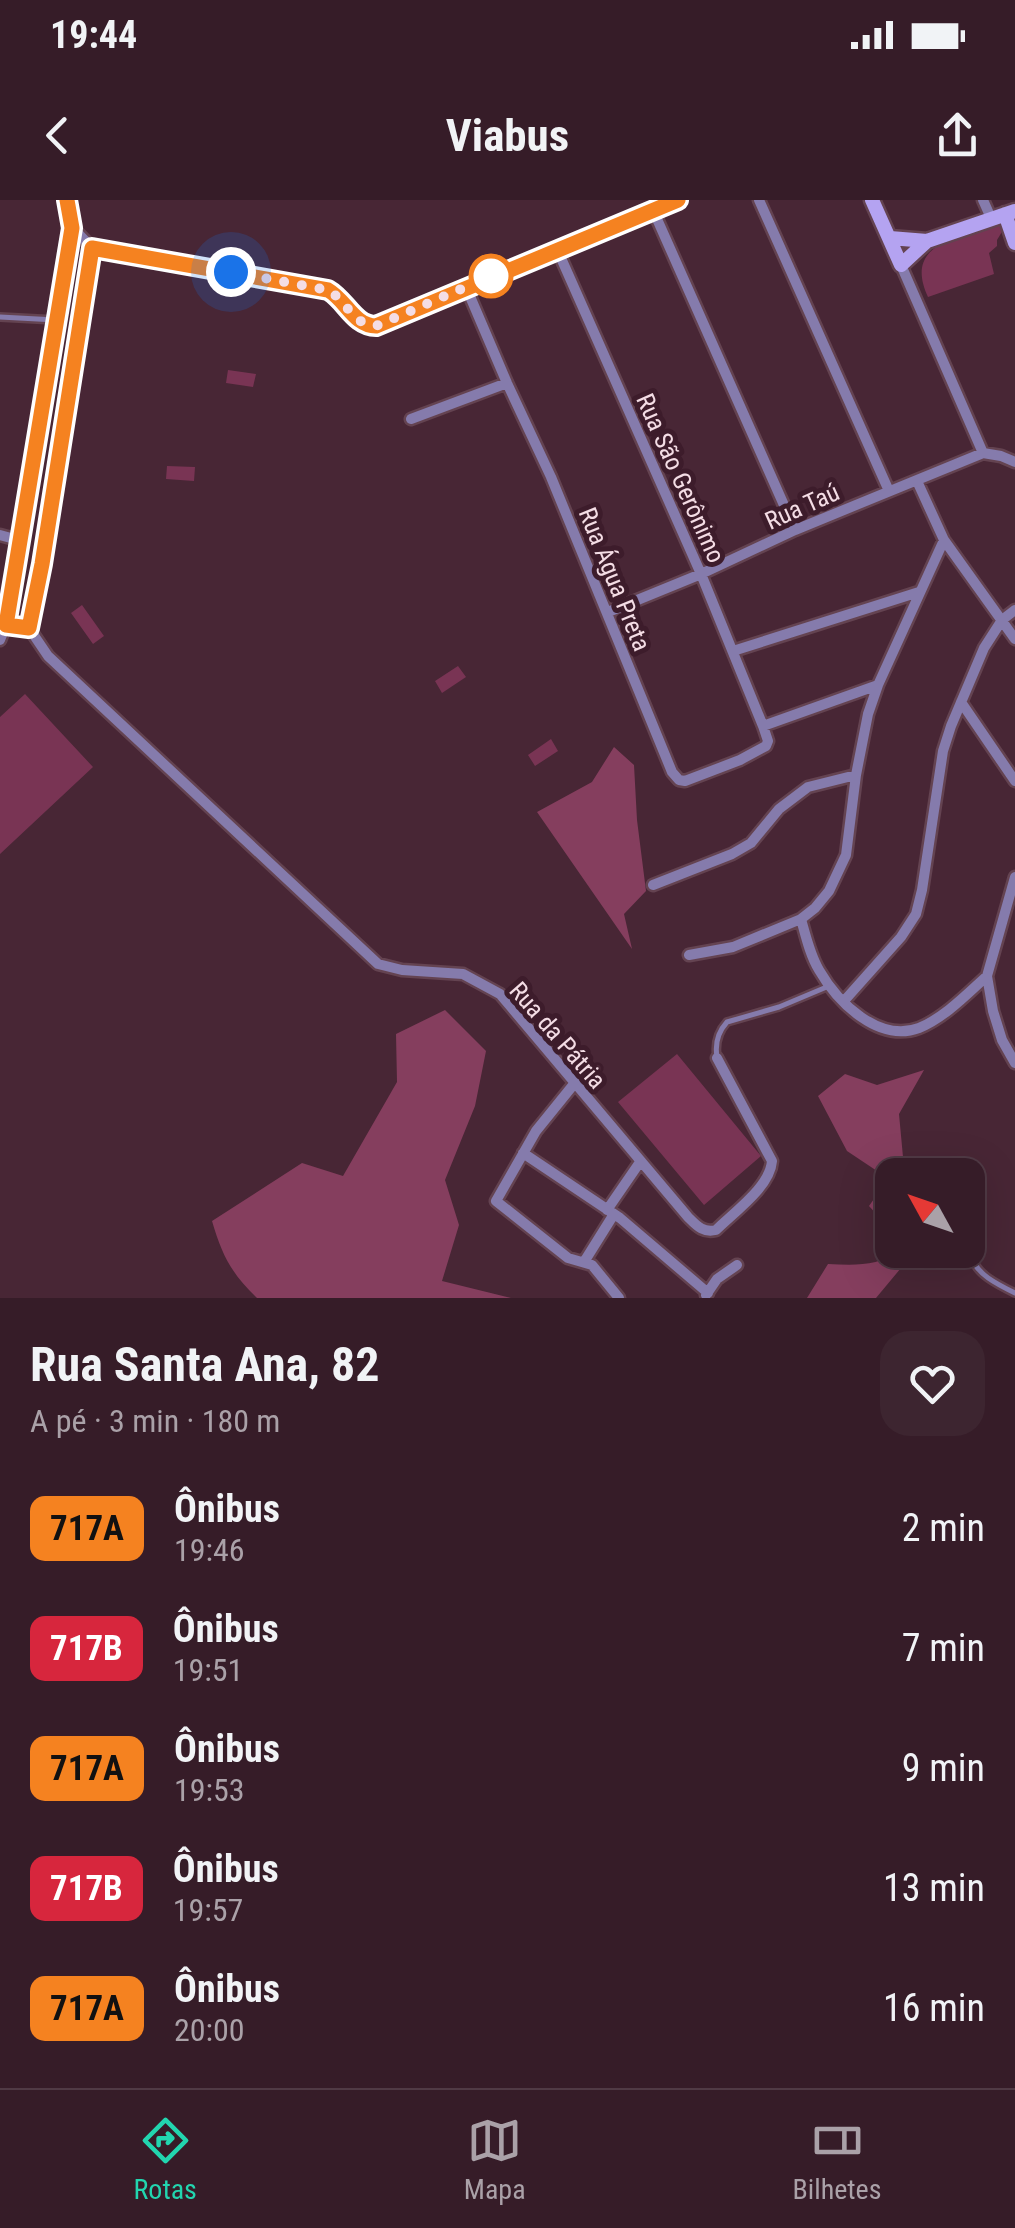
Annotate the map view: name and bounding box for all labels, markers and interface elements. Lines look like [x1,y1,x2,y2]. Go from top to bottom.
text: 19:44 [50,13,137,57]
icon: back [30,108,85,163]
icon: share [930,108,985,163]
text: Viabus [446,109,569,162]
your location [206,247,256,297]
unlabelled marker [470,255,512,297]
street label: Rua São Gerônimo [630,389,731,567]
street label: Rua Taú [761,477,844,536]
street label: Rua Água Preta [573,503,657,655]
street label: Rua da Pátria [504,976,612,1095]
north arrow [875,1158,985,1268]
map controls [875,1158,985,1268]
button: heart [880,1331,985,1436]
text: Rua Santa Ana, 82 [30,1336,380,1393]
text: A pé · 3 min · 180 m [30,1402,280,1440]
text: Ônibus [174,1487,280,1531]
text: 2 min [902,1506,985,1550]
text: 717A [50,1508,124,1549]
text: 19:46 [174,1531,245,1569]
text: Ônibus [173,1607,279,1651]
text: 7 min [902,1626,985,1670]
text: 717B [50,1628,123,1669]
text: 19:51 [173,1651,243,1689]
text: Ônibus [174,1727,280,1771]
text: 9 min [902,1746,985,1790]
text: 717A [50,1748,124,1789]
text: 19:53 [174,1771,245,1809]
text: Ônibus [173,1847,279,1891]
text: 13 min [883,1866,985,1910]
text: 717B [50,1868,123,1909]
text: 19:57 [173,1891,243,1929]
text: Ônibus [174,1967,280,2011]
text: 16 min [883,1986,985,2030]
text: 717A [50,1988,124,2029]
text: 20:00 [174,2011,245,2049]
tab: Rotas [133,2113,197,2206]
tab: Mapa [464,2113,526,2206]
tab: Bilhetes [793,2113,882,2206]

